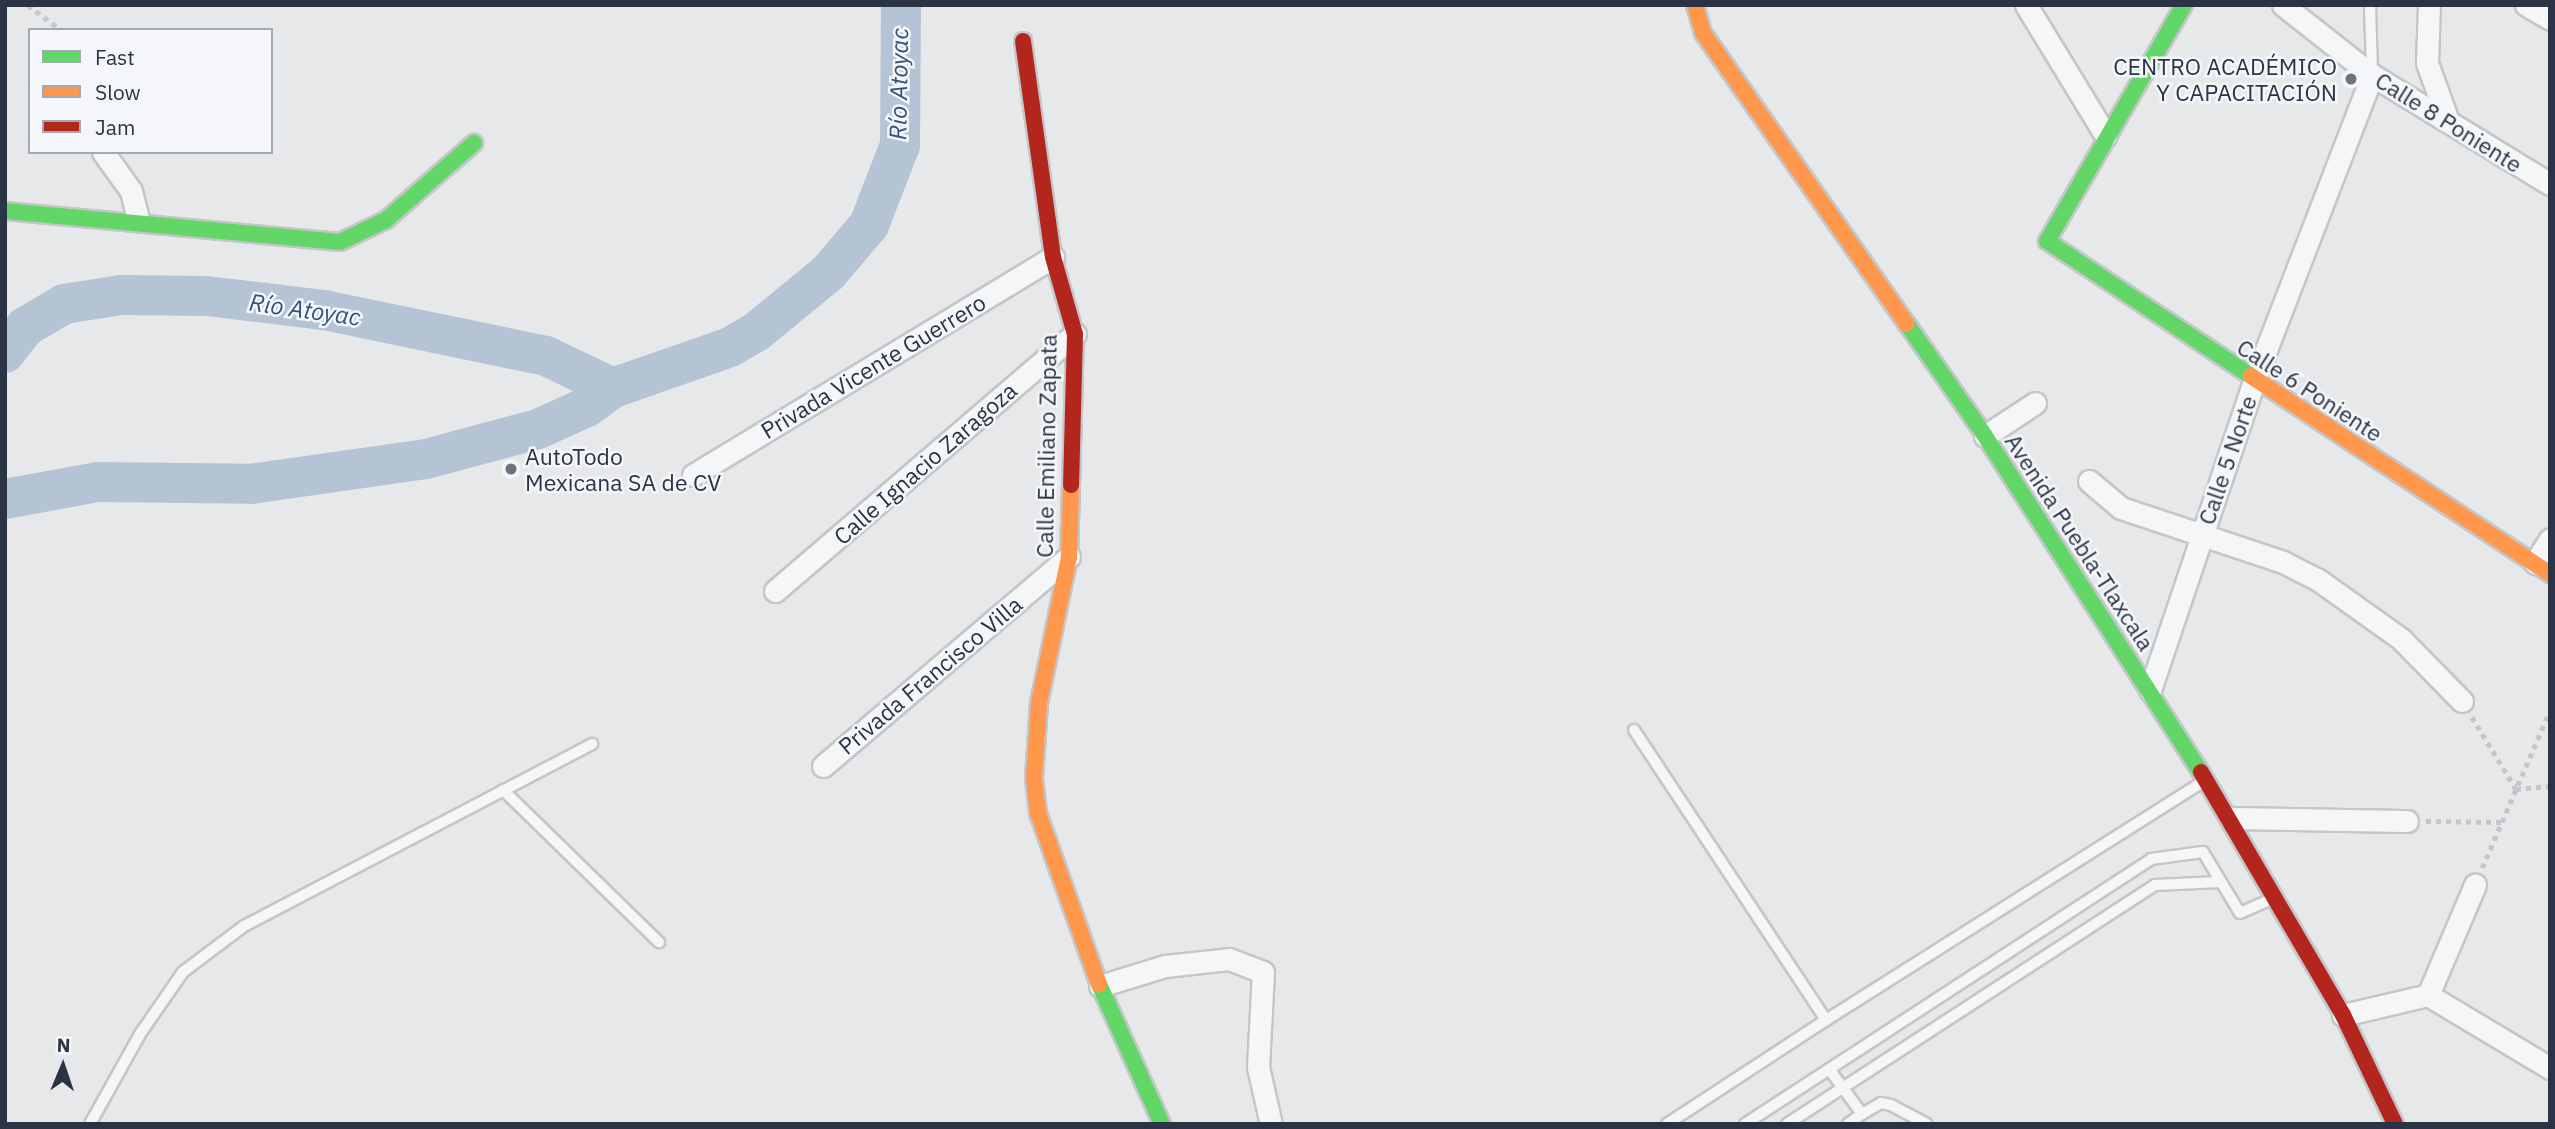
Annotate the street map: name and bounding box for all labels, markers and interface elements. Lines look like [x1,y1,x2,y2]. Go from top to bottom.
legend [28,28,273,154]
water label: Río Atoyac [884,28,914,140]
text: Fast [95,43,135,71]
place label: CENTRO ACADÉMICO Y CAPACITACIÓN [2113,52,2337,106]
street label: Calle 8 Poniente [2371,66,2527,178]
marker: CENTRO ACADÉMICO Y CAPACITACIÓN [2343,71,2359,87]
text: Slow [95,78,141,106]
text: Jam [95,113,135,141]
water label: Río Atoyac [247,288,363,332]
street label: Privada Vicente Guerrero [756,288,990,444]
street label: Calle 6 Poniente [2232,333,2388,447]
street label: Calle Emiliano Zapata [1030,334,1062,558]
street label: Calle Ignacio Zaragoza [828,376,1022,550]
street label: Calle 5 Norte [2192,392,2262,528]
street label: Avenida Puebla-Tlaxcala [2000,428,2160,656]
place label: AutoTodo Mexicana SA de CV [525,442,721,496]
marker: AutoTodo Mexicana SA de CV [503,461,519,477]
street label: Privada Francisco Villa [833,590,1027,760]
north arrow [28,1031,98,1101]
text: N [56,1033,71,1057]

